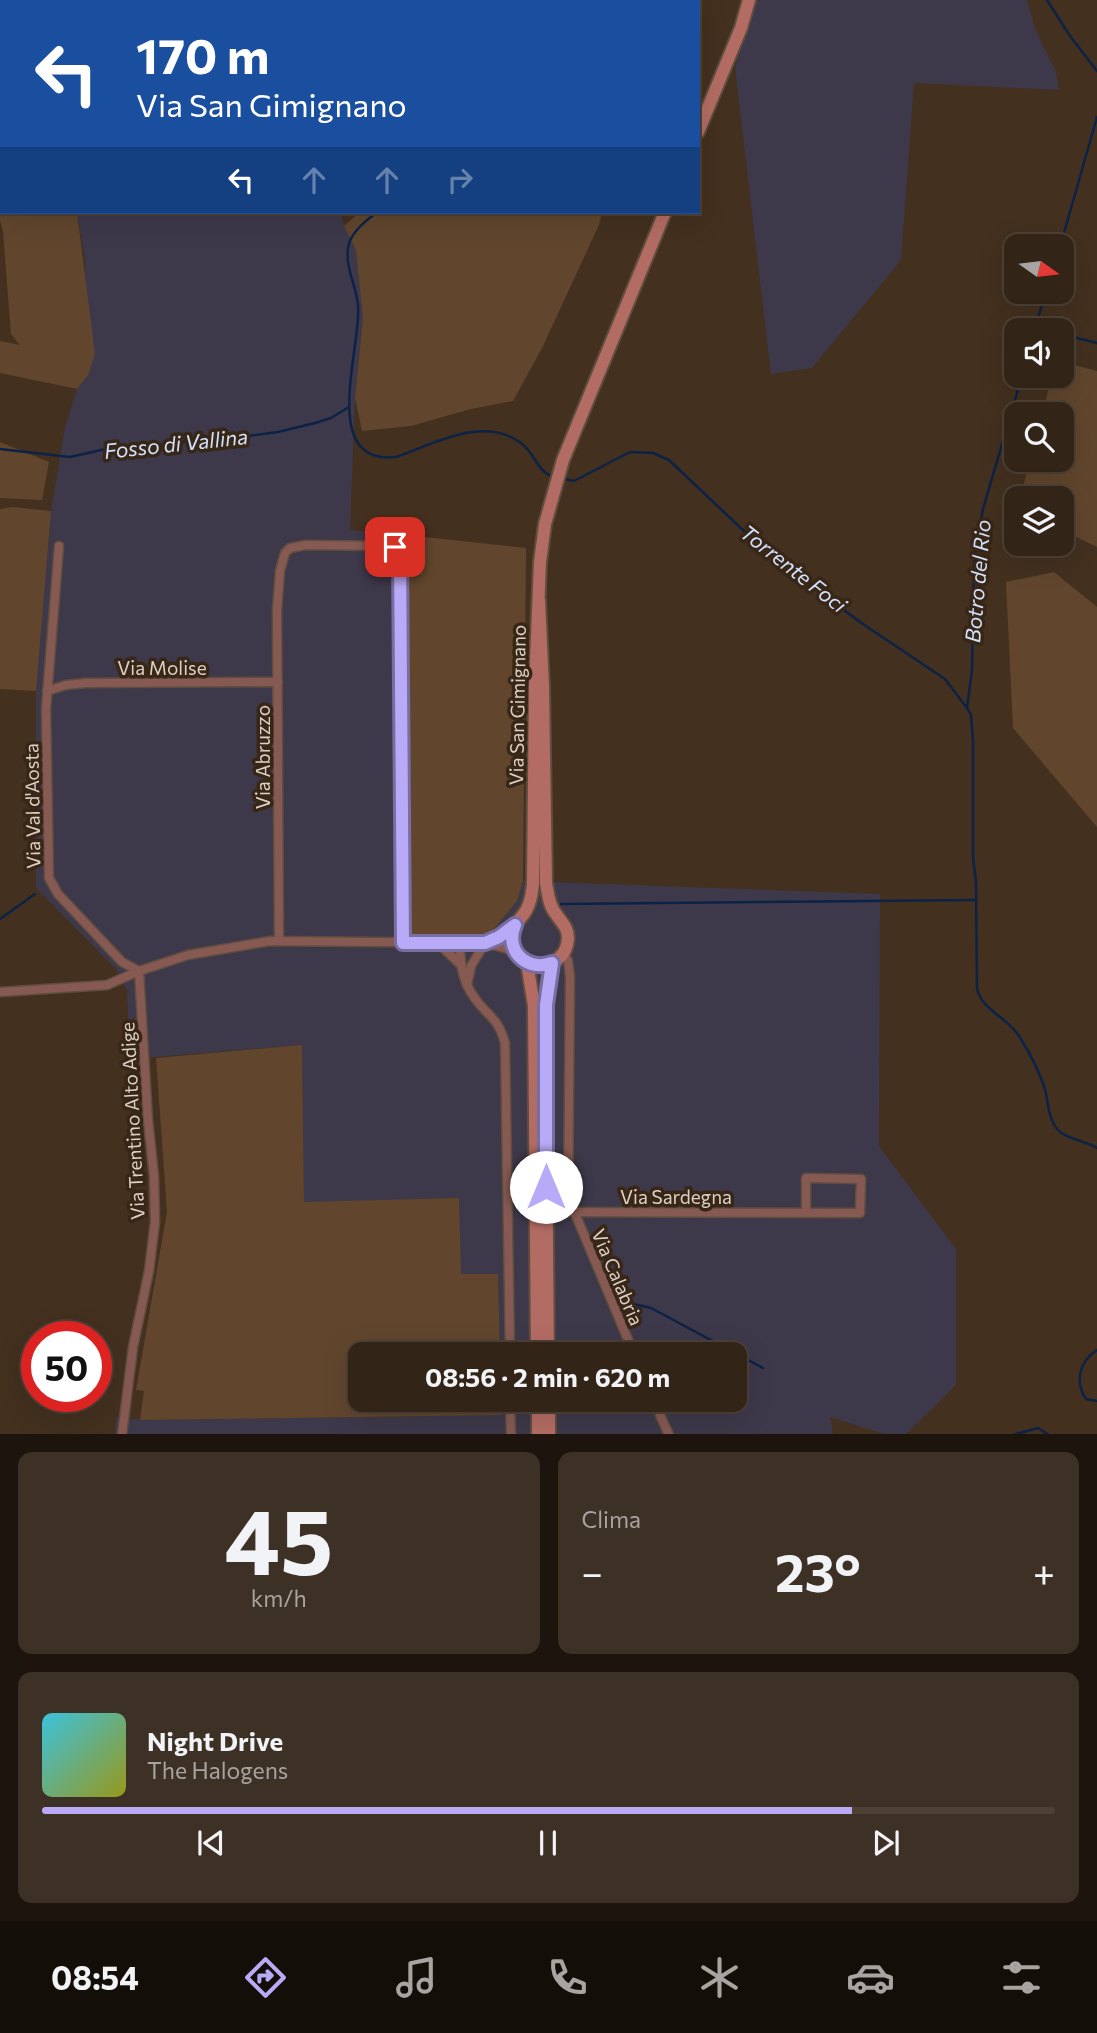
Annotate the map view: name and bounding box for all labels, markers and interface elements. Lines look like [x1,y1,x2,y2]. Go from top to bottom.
text: 170 m [136,24,269,84]
icon: left [21,28,112,119]
text: Via San Gimignano [136,84,407,124]
icon: left [222,161,260,199]
icon: ahead [295,161,333,199]
icon: ahead [368,161,406,199]
icon: right [441,161,479,199]
north arrow [1004,234,1074,304]
map controls [1004,234,1074,556]
button: sound [1004,318,1074,388]
button: search [1004,402,1074,472]
water label: Fosso di Vallina [103,423,249,463]
button: layers [1004,486,1074,556]
pin [365,517,425,577]
water label: Botro del Rio [959,518,995,644]
water label: Torrente Foci [736,519,852,617]
icon: arrive [376,528,414,566]
street label: Via San Gimignano [504,624,530,786]
street label: Via Molise [117,656,207,679]
street label: Via Abruzzo [251,705,274,809]
street label: Via Val d'Aosta [19,743,45,869]
street label: Via Trentino Alto Adige [115,1022,149,1220]
position arrow [509,1150,583,1224]
street label: Via Sardegna [620,1185,732,1208]
street label: Via Calabria [587,1225,649,1329]
speed limit sign: 50 [21,1321,112,1412]
text: 08:56 · 2 min · 620 m [425,1361,670,1392]
text: 45 [224,1482,333,1594]
text: Clima [582,1505,641,1533]
text: 23° [775,1539,861,1603]
text: − [582,1548,603,1595]
text: + [1033,1548,1055,1595]
text: km/h [251,1584,307,1612]
text: Night Drive [147,1725,283,1756]
text: The Halogens [147,1756,288,1784]
icon: previous [192,1824,230,1862]
icon: pause [529,1824,567,1862]
icon: next [867,1824,905,1862]
icon: directions [241,1953,290,2002]
icon: music [392,1953,441,2002]
icon: phone [543,1953,592,2002]
icon: climate [695,1953,744,2002]
icon: car [846,1953,895,2002]
icon: filters [997,1953,1046,2002]
text: 08:54 [51,1957,139,1997]

